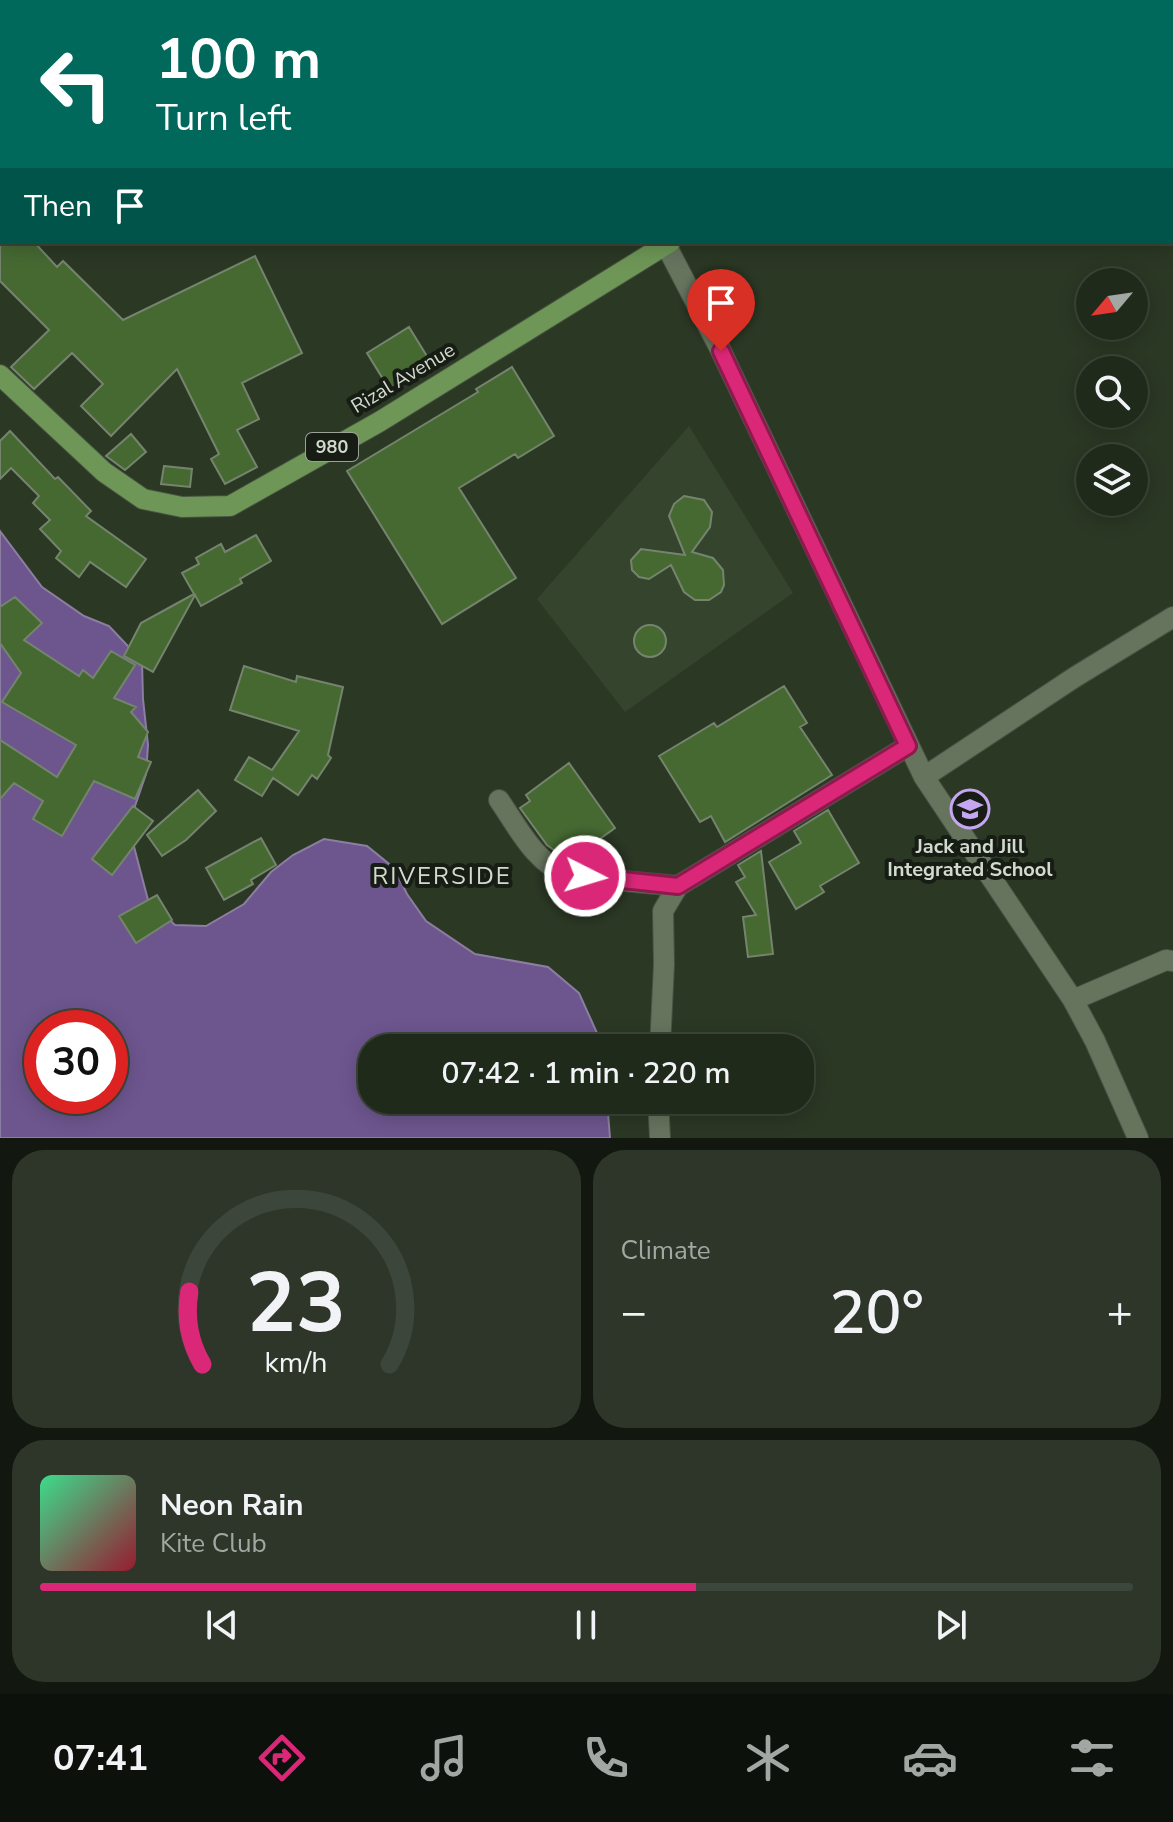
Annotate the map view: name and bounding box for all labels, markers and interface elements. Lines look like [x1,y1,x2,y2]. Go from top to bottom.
text: 100 m [156,21,321,98]
icon: left [24,32,128,136]
text: Turn left [156,94,291,143]
icon: arrive [108,184,152,228]
text: Then [24,186,92,227]
north arrow [1076,268,1148,340]
map controls [1076,268,1148,516]
pin [687,269,755,351]
icon: arrive [699,281,743,325]
street label: Rizal Avenue [346,336,460,420]
button: search [1076,356,1148,428]
road number: 980 [306,433,358,461]
button: layers [1076,444,1148,516]
school or university icon: Jack and Jill Integrated School [949,788,991,830]
place label: Jack and Jill Integrated School [887,833,1053,883]
position arrow [543,834,627,918]
district label: RIVERSIDE [372,860,512,892]
speed limit sign: 30 [24,1010,128,1114]
text: 07:42 · 1 min · 220 m [441,1053,731,1094]
text: Climate [621,1233,711,1268]
text: 23 [246,1247,346,1360]
text: 20° [830,1272,924,1354]
text: − [621,1283,647,1343]
text: + [1107,1283,1133,1343]
text: km/h [265,1343,328,1382]
text: Neon Rain [160,1485,304,1526]
text: Kite Club [160,1526,267,1561]
icon: previous [200,1603,244,1647]
icon: pause [564,1603,608,1647]
icon: next [929,1603,973,1647]
icon: directions [254,1730,310,1786]
icon: music [416,1730,472,1786]
icon: phone [578,1730,634,1786]
icon: climate [740,1730,796,1786]
icon: car [902,1730,958,1786]
icon: filters [1064,1730,1120,1786]
text: 07:41 [53,1734,148,1783]

